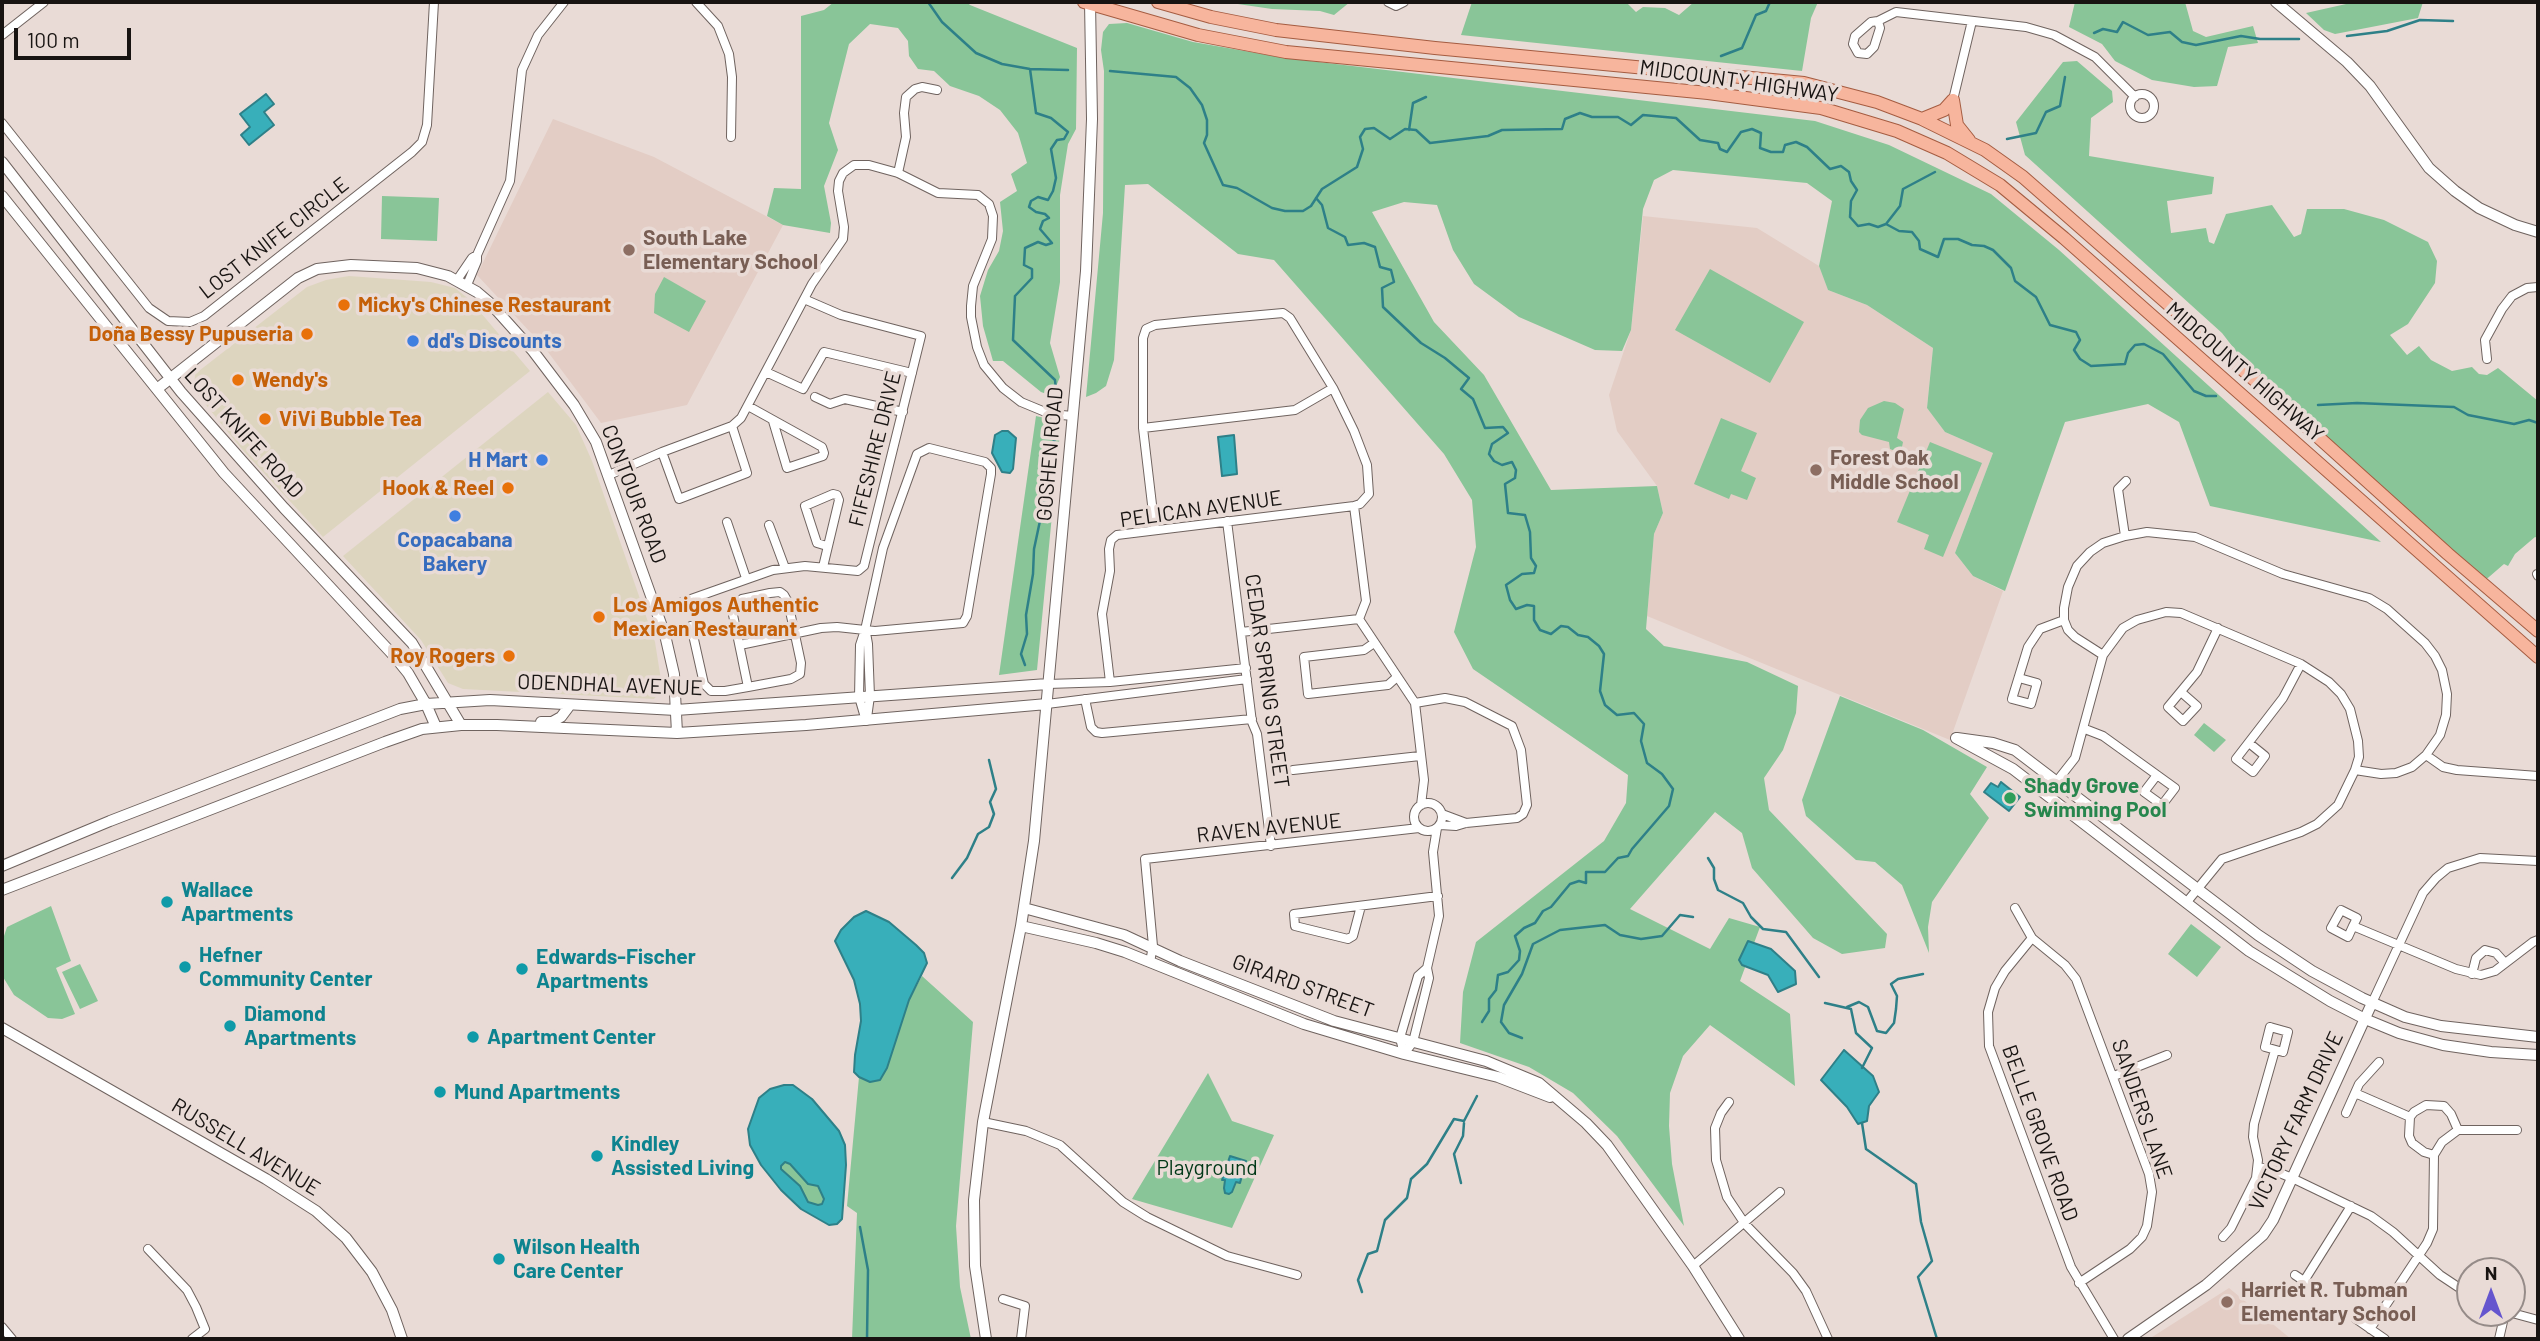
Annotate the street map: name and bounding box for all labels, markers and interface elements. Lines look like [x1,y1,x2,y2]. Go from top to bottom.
scale bar [18,14,135,58]
text: 100 m [27,27,80,52]
street label: MIDCOUNTY HIGHWAY [1638,55,1840,107]
street label: LOST KNIFE CIRCLE [194,172,354,304]
place label: South Lake Elementary School [643,225,818,275]
marker: South Lake Elementary School [621,242,637,258]
place label: Micky's Chinese Restaurant [358,292,611,318]
marker: Micky's Chinese Restaurant [336,297,352,313]
street label: MIDCOUNTY HIGHWAY [2161,297,2329,447]
place label: Doña Bessy Pupuseria [88,321,293,347]
marker: Doña Bessy Pupuseria [299,326,315,342]
place label: dd's Discounts [427,328,562,354]
marker: dd's Discounts [405,333,421,349]
street label: LOST KNIFE ROAD [179,363,309,503]
place label: Wendy's [252,367,328,393]
street label: FIFESHIRE DRIVE [844,369,906,529]
marker: Wendy's [230,372,246,388]
street label: GOSHEN ROAD [1032,386,1068,522]
place label: ViVi Bubble Tea [279,406,422,432]
marker: ViVi Bubble Tea [257,411,273,427]
street label: CONTOUR ROAD [596,421,672,567]
place label: Forest Oak Middle School [1830,445,1959,495]
place label: H Mart [468,447,528,473]
marker: H Mart [534,452,550,468]
marker: Forest Oak Middle School [1808,462,1824,478]
place label: Hook & Reel [382,475,494,501]
marker: Hook & Reel [500,480,516,496]
street label: PELICAN AVENUE [1118,485,1284,533]
marker: Copacabana Bakery [447,508,463,524]
place label: Copacabana Bakery [397,527,513,577]
street label: CEDAR SPRING STREET [1239,572,1295,790]
place label: Los Amigos Authentic Mexican Restaurant [613,592,819,642]
marker: Los Amigos Authentic Mexican Restaurant [591,609,607,625]
place label: Roy Rogers [390,643,495,669]
marker: Roy Rogers [501,648,517,664]
street label: ODENDHAL AVENUE [517,669,703,701]
place label: Shady Grove Swimming Pool [2024,773,2167,823]
marker: Shady Grove Swimming Pool [2002,790,2018,806]
street label: RAVEN AVENUE [1195,808,1343,848]
place label: Wallace Apartments [181,877,293,927]
marker: Wallace Apartments [159,894,175,910]
place label: Hefner Community Center [199,942,373,992]
place label: Edwards-Fischer Apartments [536,944,696,994]
street label: GIRARD STREET [1229,949,1377,1023]
marker: Hefner Community Center [177,959,193,975]
marker: Edwards-Fischer Apartments [514,961,530,977]
place label: Diamond Apartments [244,1001,356,1051]
marker: Diamond Apartments [222,1018,238,1034]
place label: Apartment Center [487,1024,656,1050]
street label: VICTORY FARM DRIVE [2243,1027,2349,1215]
marker: Apartment Center [465,1029,481,1045]
street label: SANDERS LANE [2106,1036,2178,1182]
street label: BELLE GROVE ROAD [1996,1041,2084,1225]
place label: Mund Apartments [454,1079,620,1105]
marker: Mund Apartments [432,1084,448,1100]
street label: RUSSELL AVENUE [167,1093,325,1201]
place label: Kindley Assisted Living [611,1131,754,1181]
marker: Kindley Assisted Living [589,1148,605,1164]
park label: Playground [1156,1155,1258,1181]
place label: Wilson Health Care Center [513,1234,640,1284]
marker: Wilson Health Care Center [491,1251,507,1267]
north arrow [2456,1257,2526,1327]
text: N [2485,1261,2497,1284]
place label: Harriet R. Tubman Elementary School [2241,1277,2416,1327]
marker: Harriet R. Tubman Elementary School [2219,1294,2235,1310]

